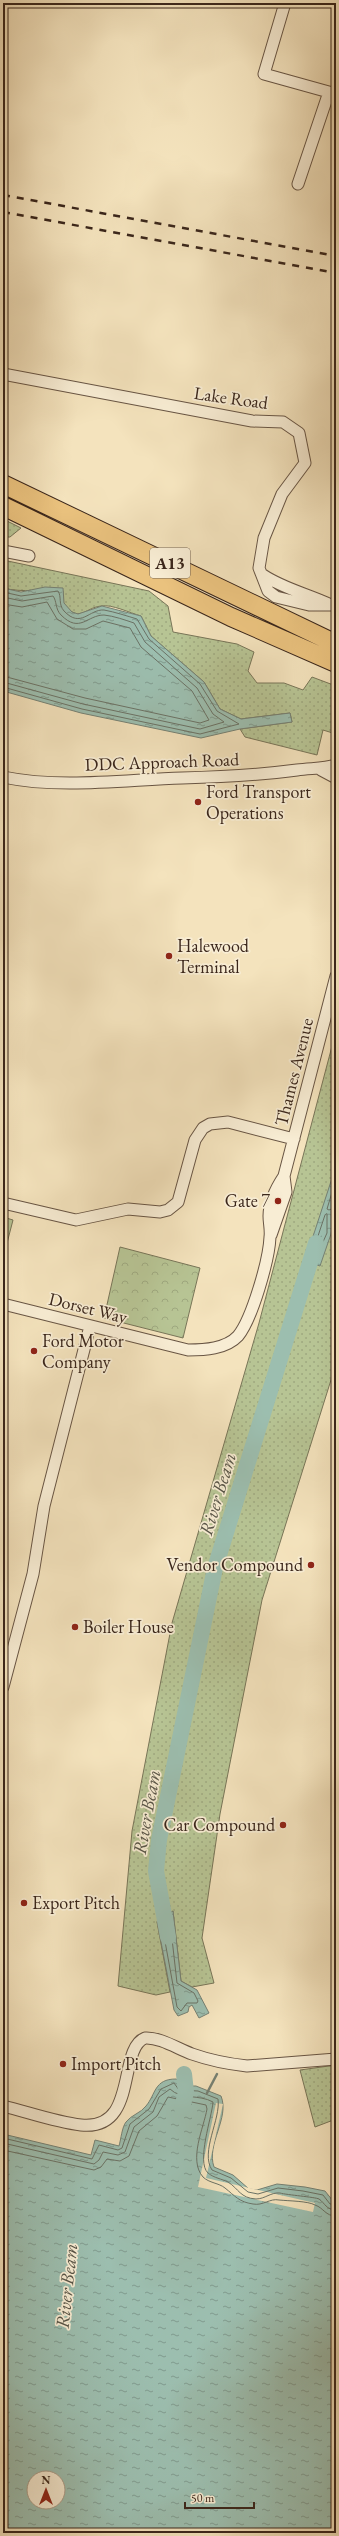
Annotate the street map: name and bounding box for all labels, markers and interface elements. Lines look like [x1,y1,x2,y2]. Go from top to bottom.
street label: Lake Road [193,381,270,414]
road number: A13 [150,548,190,578]
street label: DDC Approach Road [84,747,240,776]
place label: Ford Transport Operations [206,780,311,824]
marker: Ford Transport Operations [193,797,203,807]
place label: Halewood Terminal [177,934,250,978]
marker: Halewood Terminal [164,951,174,961]
street label: Thames Avenue [269,1015,318,1128]
place label: Gate 7 [225,1189,270,1212]
marker: Gate 7 [273,1196,283,1206]
street label: Dorset Way [46,1287,130,1328]
place label: Ford Motor Company [42,1329,124,1373]
marker: Ford Motor Company [29,1346,39,1356]
water label: River Beam [193,1450,242,1539]
place label: Vendor Compound [167,1553,304,1576]
marker: Vendor Compound [306,1560,316,1570]
place label: Boiler House [83,1615,174,1638]
marker: Boiler House [70,1622,80,1632]
water label: River Beam [127,1768,166,1856]
place label: Car Compound [163,1813,276,1836]
marker: Car Compound [278,1820,288,1830]
place label: Export Pitch [32,1891,120,1914]
marker: Export Pitch [19,1898,29,1908]
place label: Import Pitch [71,2052,161,2075]
marker: Import Pitch [58,2059,68,2069]
water label: River Beam [50,2242,83,2330]
north arrow [26,2470,66,2510]
text: N [42,2473,51,2487]
scale bar [185,2484,254,2510]
text: 50 m [191,2490,215,2506]

